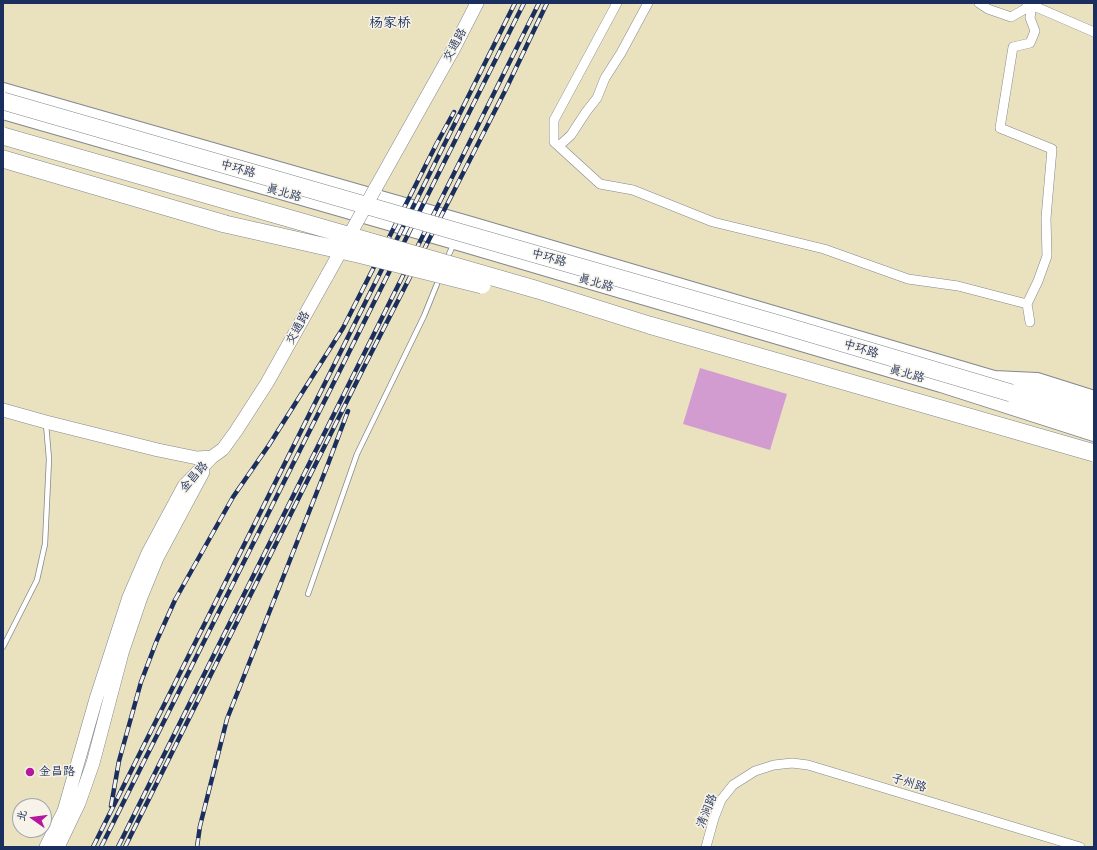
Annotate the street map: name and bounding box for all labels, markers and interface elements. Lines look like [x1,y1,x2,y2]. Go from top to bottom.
district label: 杨家桥 [369,15,411,31]
street label: 交通路 [440,26,470,64]
street label: 中环路 [219,157,257,181]
street label: 真北路 [265,181,303,205]
street label: 中环路 [530,246,568,270]
street label: 真北路 [577,271,615,295]
street label: 交通路 [283,309,313,347]
street label: 中环路 [842,337,880,361]
street label: 真北路 [888,362,926,386]
street label: 金昌路 [177,459,211,495]
place label: 金昌路 [39,765,75,779]
marker: 金昌路 [24,766,36,778]
street label: 子州路 [890,771,928,795]
street label: 清涧路 [694,792,720,830]
north arrow [12,798,52,838]
text: 北 [11,808,30,823]

